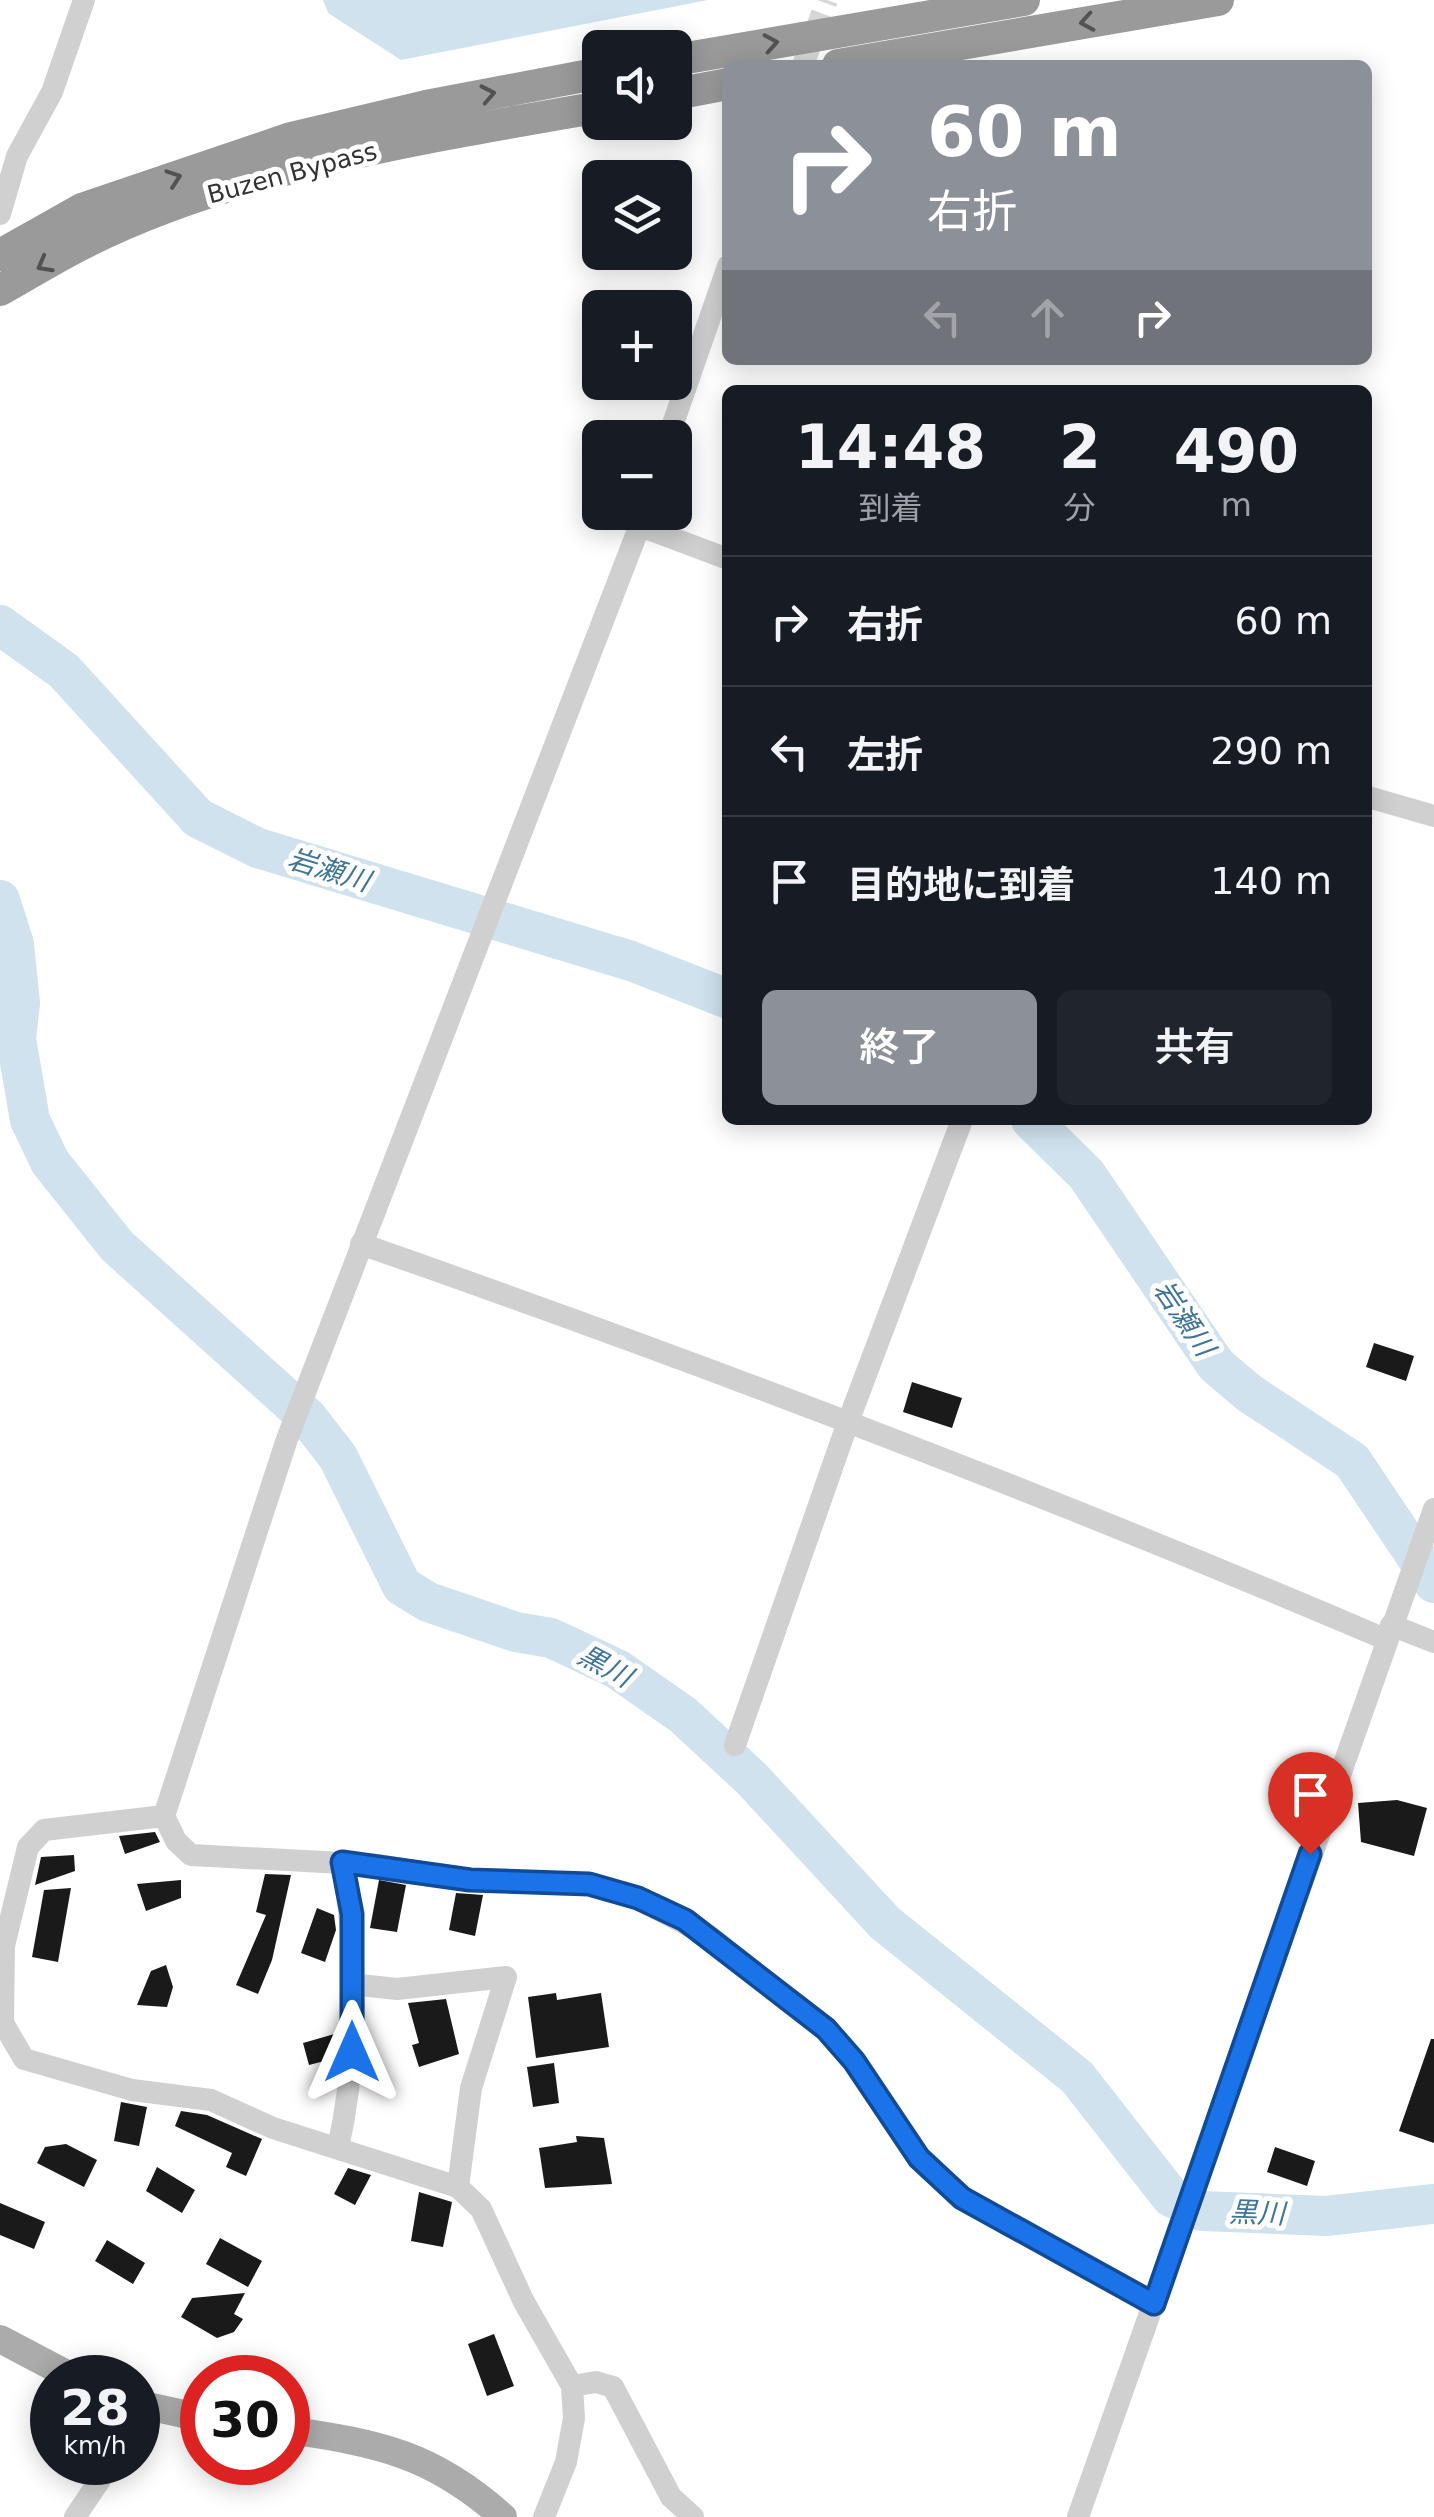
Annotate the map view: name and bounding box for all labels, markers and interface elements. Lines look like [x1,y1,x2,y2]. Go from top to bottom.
one-way arrow [1079,11,1095,32]
map controls [582,30,692,530]
button: sound [582,30,692,140]
one-way arrow [763,33,779,54]
one-way arrow [479,85,496,106]
text: 60 m [927,91,1122,173]
icon: right [762,100,892,230]
street label: Buzen Bypass [204,136,380,210]
button: layers [582,160,692,270]
one-way arrow [165,170,182,190]
text: 右折 [927,185,1017,238]
one-way arrow [37,253,55,273]
button: + [582,290,692,400]
icon: left [915,290,970,345]
icon: ahead [1020,290,1075,345]
icon: right [1125,290,1180,345]
text: 14:48 [795,412,986,482]
text: 2 [1059,412,1101,482]
text: 490 [1174,416,1299,486]
button: − [582,420,692,530]
text: m [1221,486,1252,524]
text: 到着 [858,489,923,527]
text: 分 [1064,489,1096,527]
icon: right [762,594,817,649]
text: 60 m [1235,599,1332,643]
text: 右折 [847,603,923,647]
icon: left [762,724,817,779]
text: 290 m [1210,729,1332,773]
text: 左折 [847,733,923,777]
water label: 岩瀬川 [284,842,377,899]
icon: arrive [762,854,817,909]
text: 140 m [1210,859,1332,903]
text: 目的地に到着 [847,863,1075,907]
button: 終了 [762,990,1037,1105]
button: 共有 [1057,990,1332,1105]
water label: 岩瀬川 [1147,1274,1223,1365]
water label: 黒川 [573,1638,640,1695]
pin [1268,1752,1353,1855]
icon: arrive [1283,1767,1338,1822]
position arrow [300,2000,404,2104]
water label: 黒川 [1228,2196,1289,2231]
speed limit sign: 30 [180,2355,310,2485]
text: 28 [60,2379,130,2437]
text: km/h [63,2431,127,2460]

